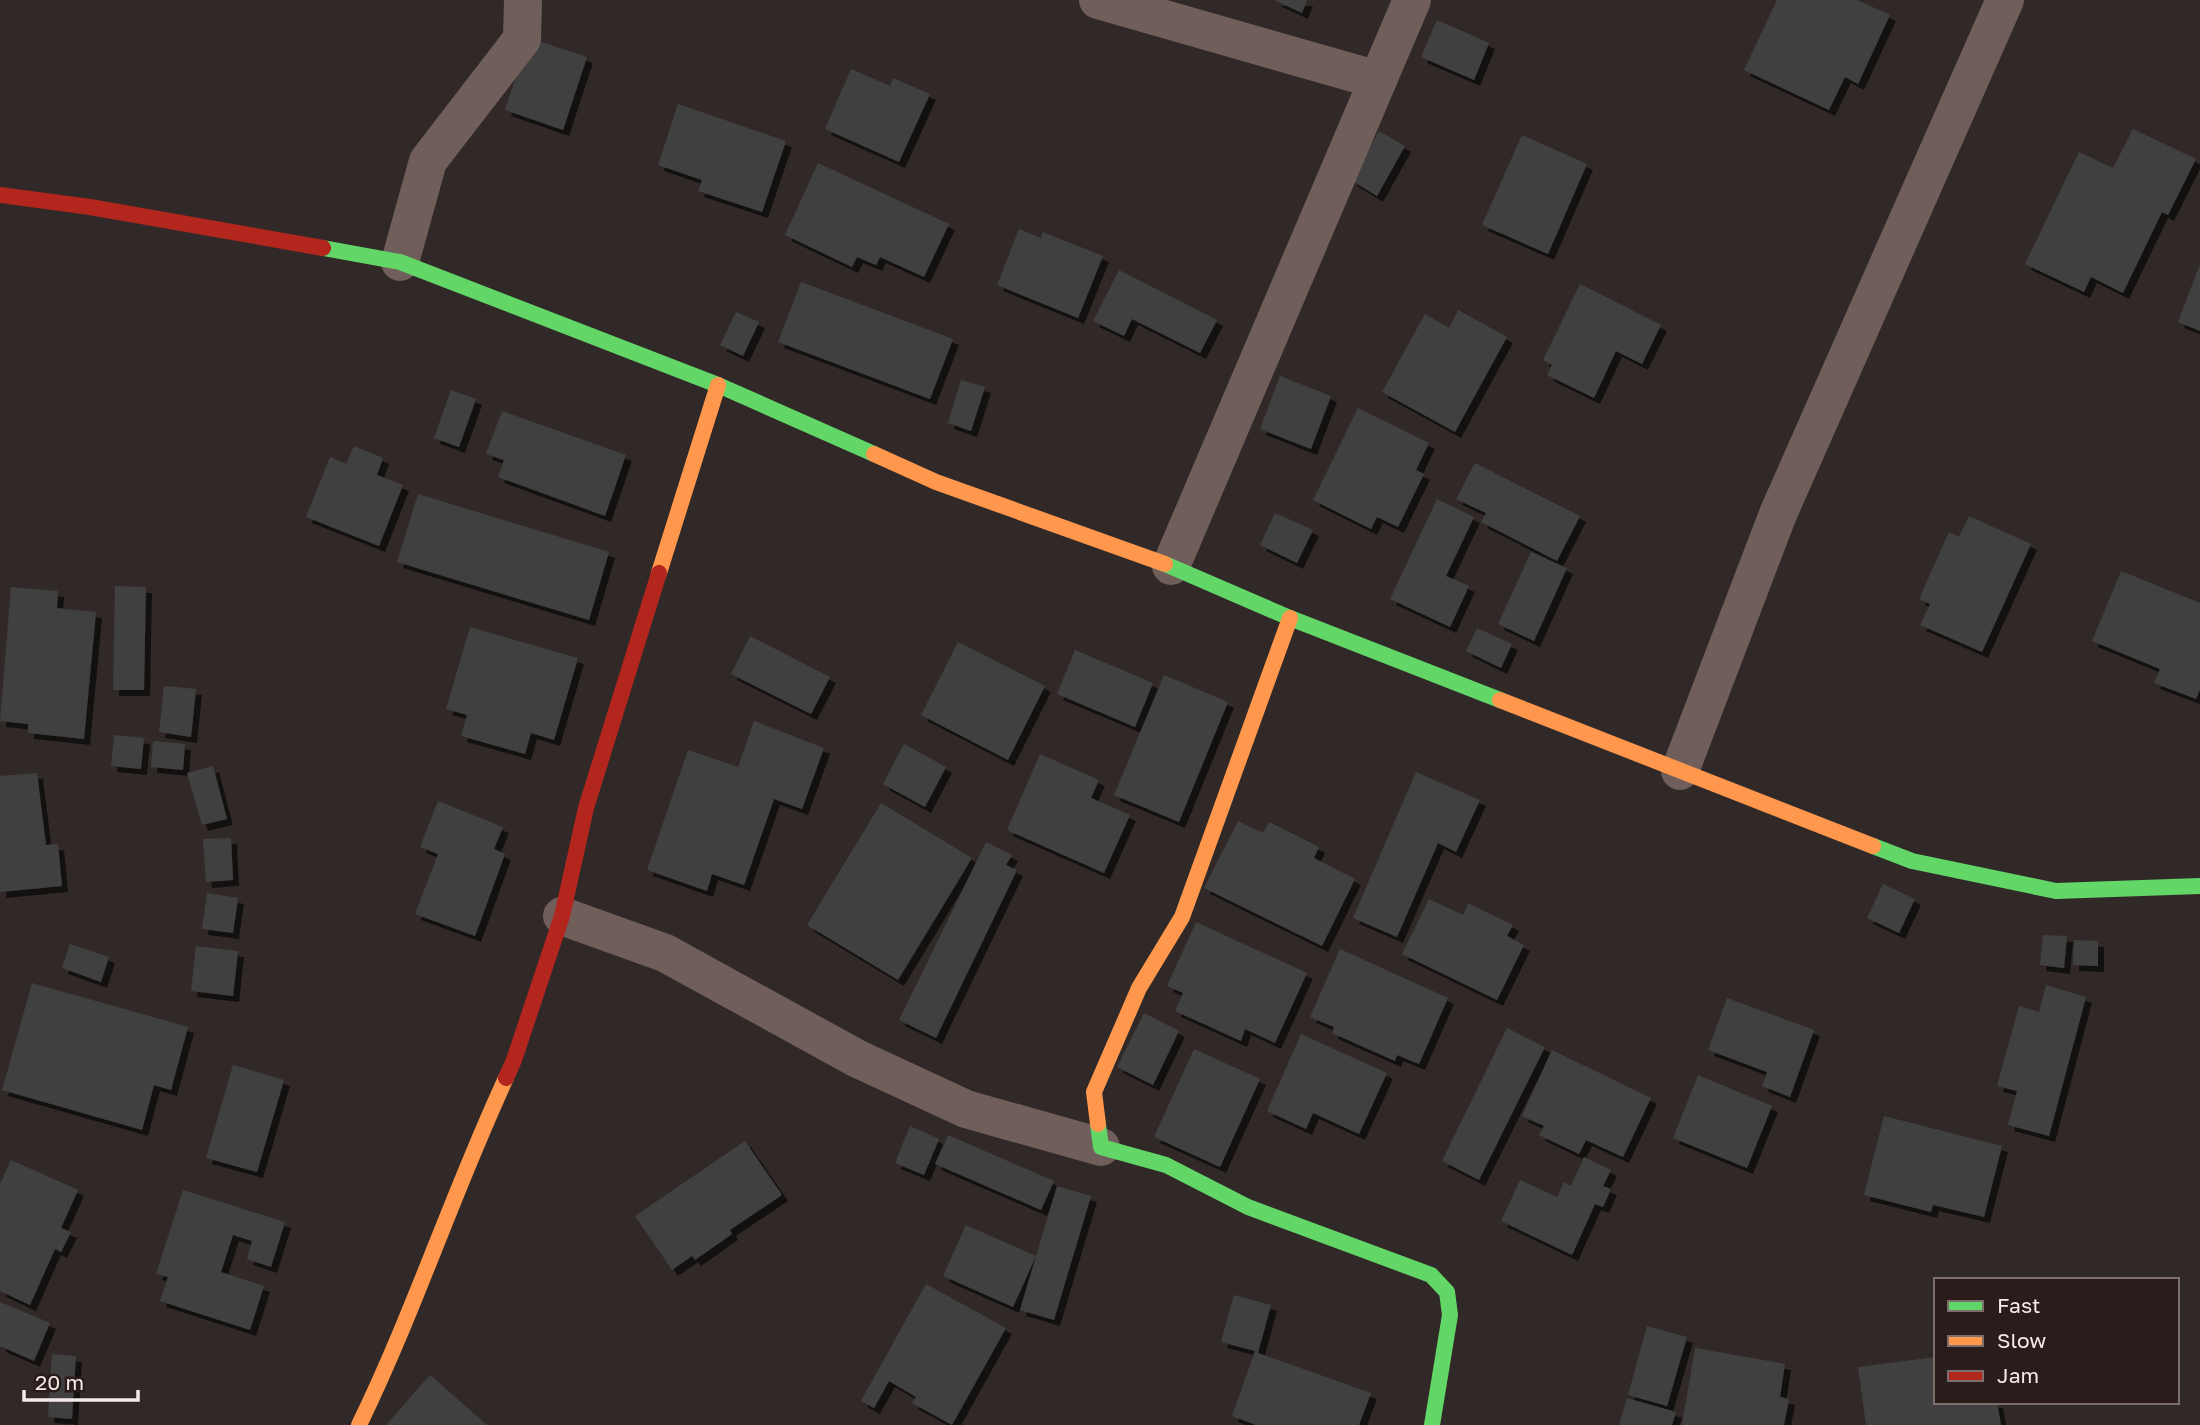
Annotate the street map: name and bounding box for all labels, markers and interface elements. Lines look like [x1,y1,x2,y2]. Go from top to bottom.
legend [1934,1278,2179,1404]
text: Fast [1997,1292,2040,1318]
text: Slow [1997,1327,2046,1353]
scale bar [24,1358,138,1402]
text: Jam [1997,1362,2039,1388]
text: 20 m [35,1369,84,1395]

